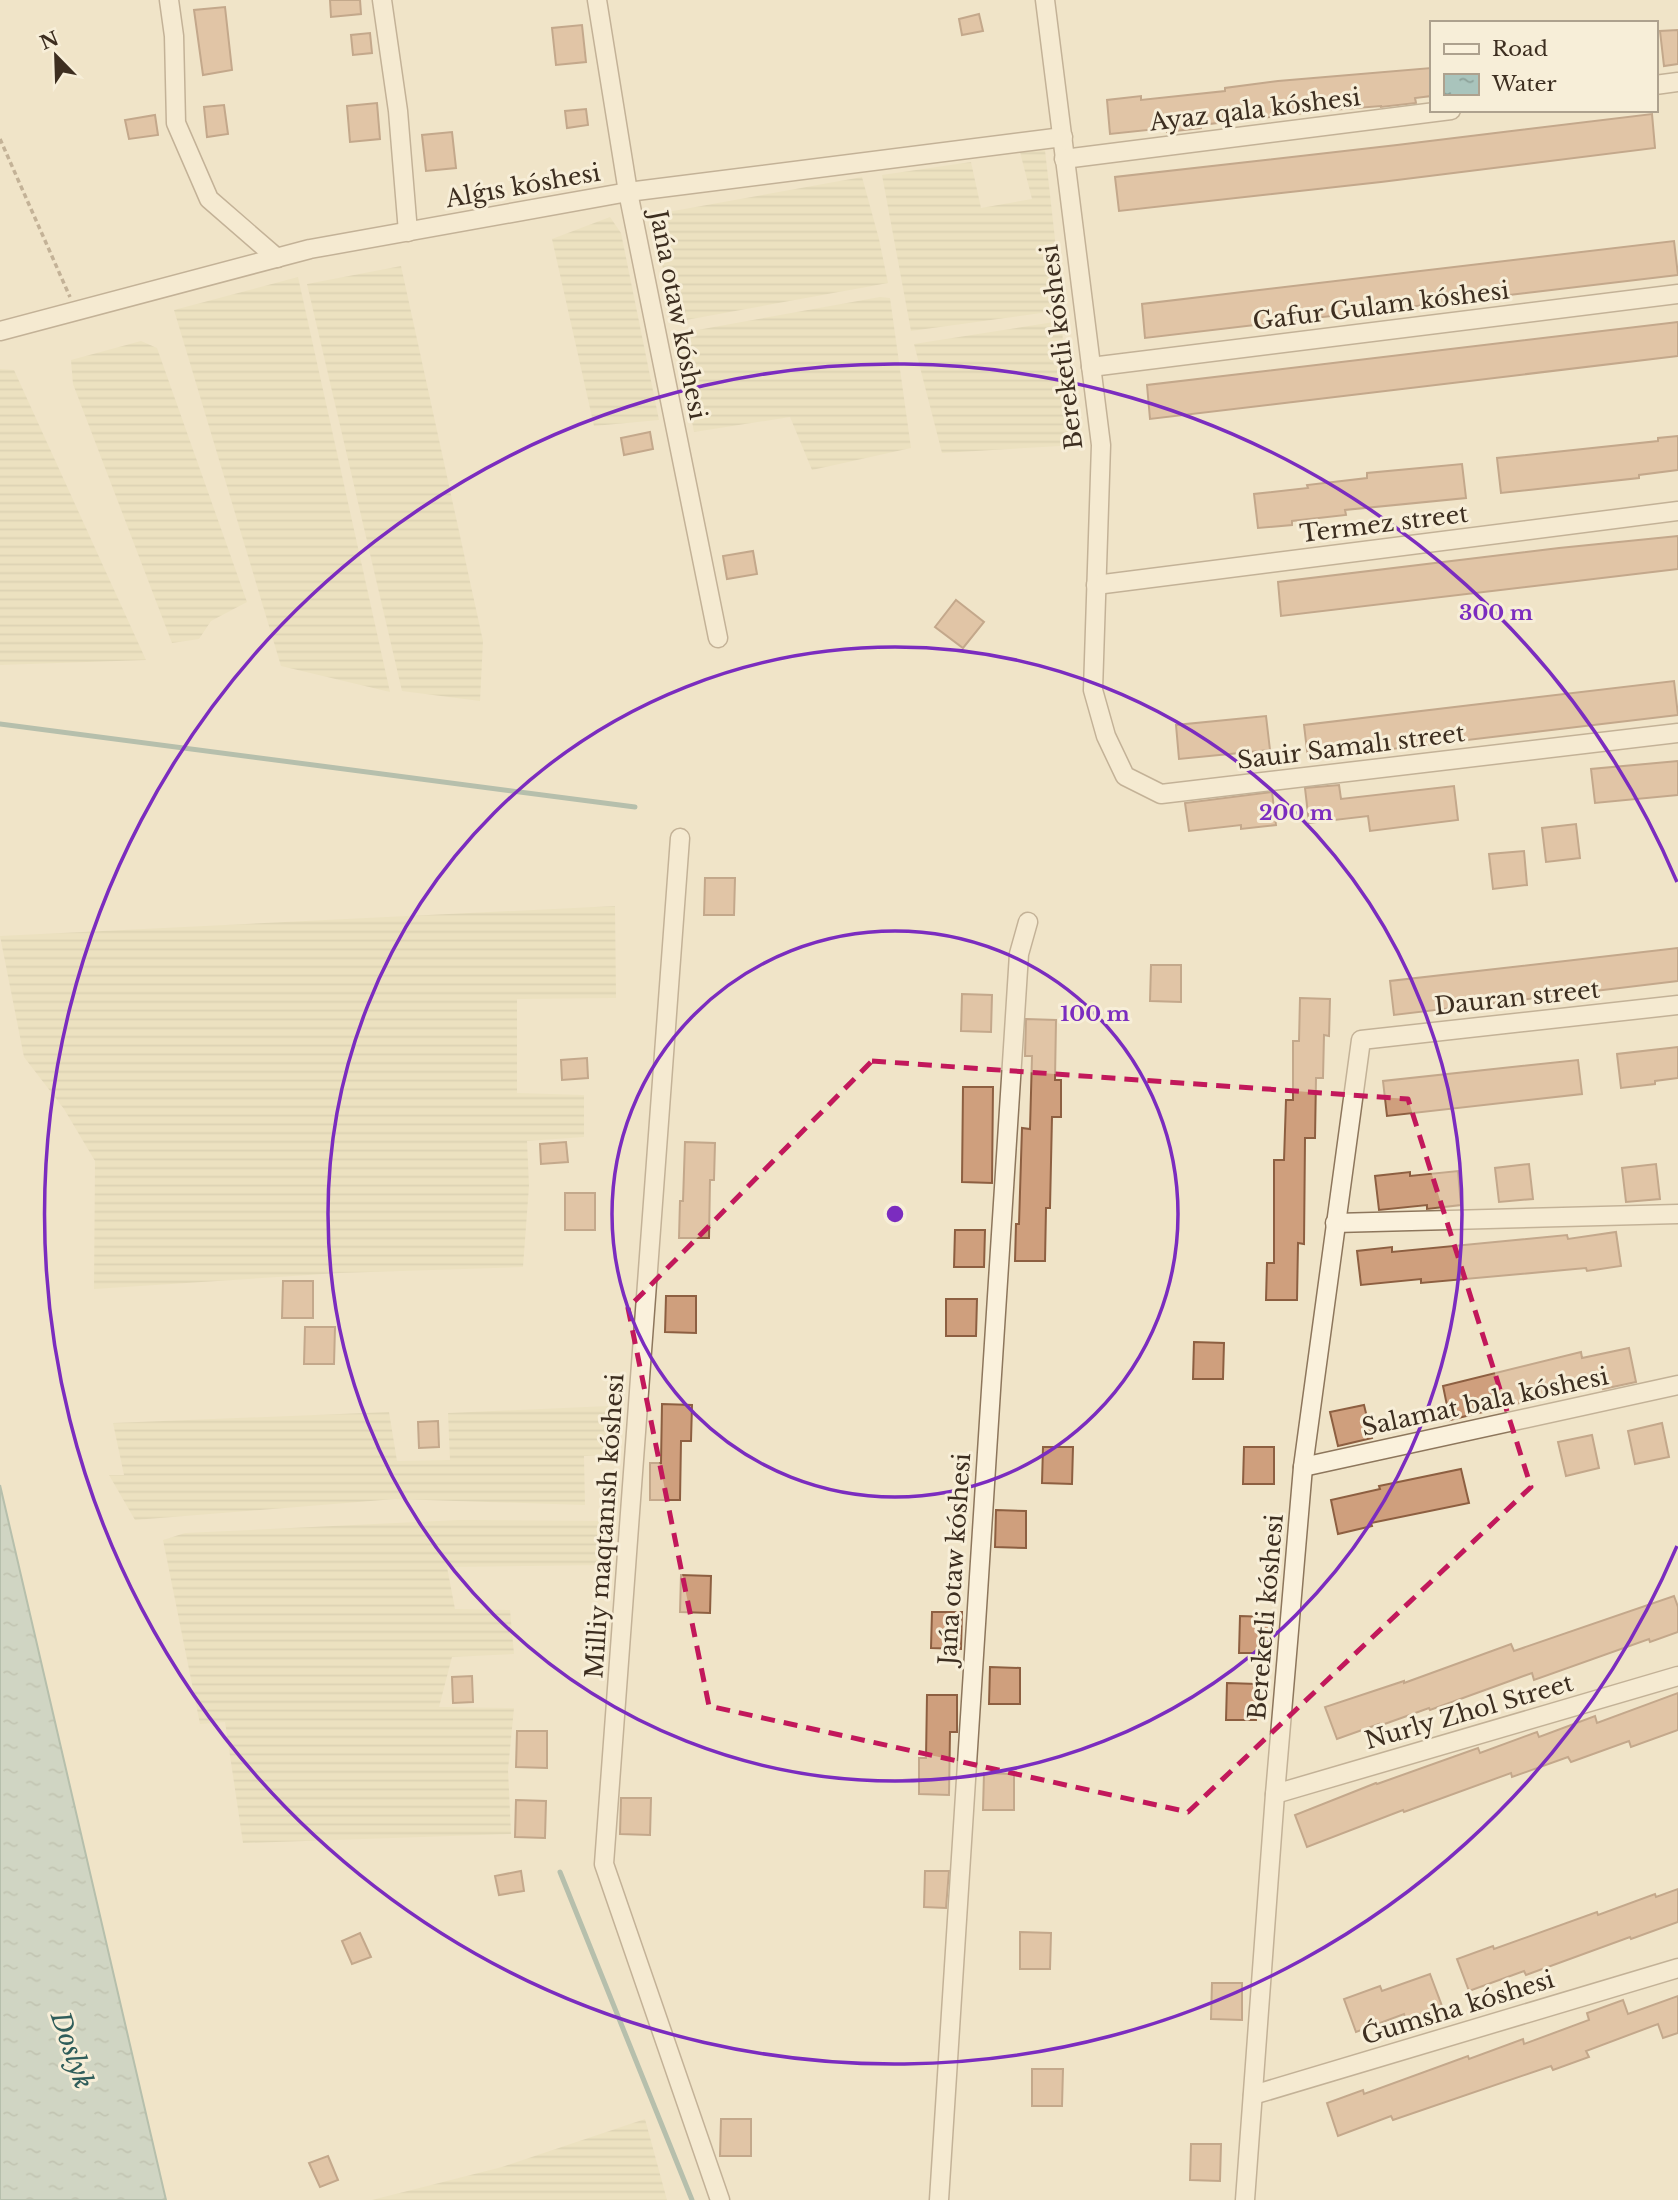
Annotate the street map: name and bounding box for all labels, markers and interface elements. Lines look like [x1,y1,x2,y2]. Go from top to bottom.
north arrow [21,21,91,91]
legend [1430,21,1657,112]
text: N [37,27,62,55]
text: Road [1492,36,1548,62]
text: Water [1491,71,1556,97]
street label: Ayaz qala kóshesi [1147,82,1362,137]
street label: Alǵıs kóshesi [442,158,603,214]
street label: Jańa otaw kóshesi [643,205,713,422]
street label: Bereketli kóshesi [1035,243,1088,451]
street label: Gafur Gulam kóshesi [1251,275,1511,336]
street label: Termez street [1298,499,1470,548]
text: 300 m [1459,600,1533,626]
street label: Sauir Samalı street [1235,718,1466,775]
text: 200 m [1259,800,1333,826]
street label: Dauran street [1433,974,1601,1021]
text: 100 m [1060,1001,1130,1027]
centre of rings [883,1202,907,1226]
street label: Salamat bala kóshesi [1359,1361,1611,1442]
street label: Milliy maqtanısh kóshesi [579,1373,630,1679]
street label: Jańa otaw kóshesi [932,1452,976,1669]
street label: Bereketli kóshesi [1242,1513,1289,1721]
street label: Nurly Zhol Street [1361,1668,1576,1755]
street label: Ǵumsha kóshesi [1358,1963,1558,2051]
water label: Doslyk [44,2006,100,2093]

